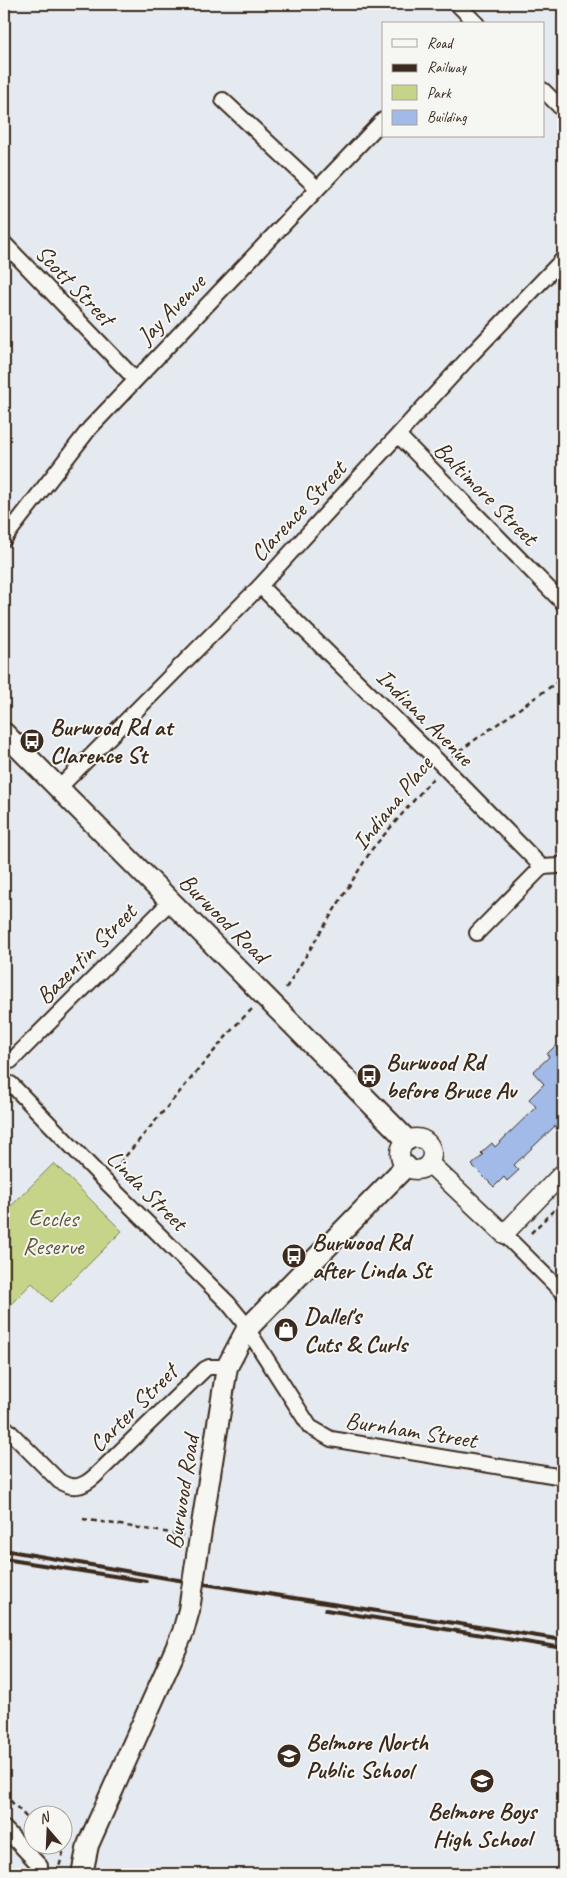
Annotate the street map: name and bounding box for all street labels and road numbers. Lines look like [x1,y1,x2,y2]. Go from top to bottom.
street label: Scott Street [29,238,123,334]
street label: Jay Avenue [130,266,213,351]
street label: Baltimore Street [428,435,546,553]
street label: Clarence Street [244,453,354,568]
street label: Indiana Avenue [370,662,481,773]
street label: Indiana Place [345,748,440,856]
street label: Burwood Road [173,867,278,972]
street label: Bazentin Street [29,896,144,1011]
street label: Linda Street [100,1143,195,1238]
street label: Carter Street [82,1355,186,1459]
street label: Burnham Street [343,1405,481,1455]
street label: Burwood Road [158,1429,206,1551]

